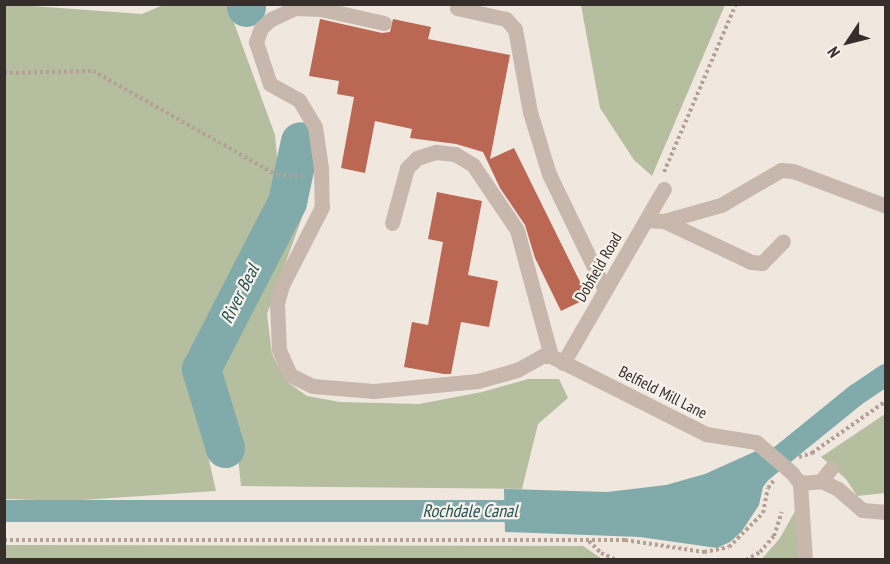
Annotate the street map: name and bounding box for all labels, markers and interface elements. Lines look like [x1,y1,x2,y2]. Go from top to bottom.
north arrow [818,12,878,72]
text: N [823,43,844,62]
street label: Dobfield Road [570,229,626,305]
water label: River Beal [216,261,264,327]
street label: Belfield Mill Lane [616,362,710,422]
water label: Rochdale Canal [423,500,517,522]

